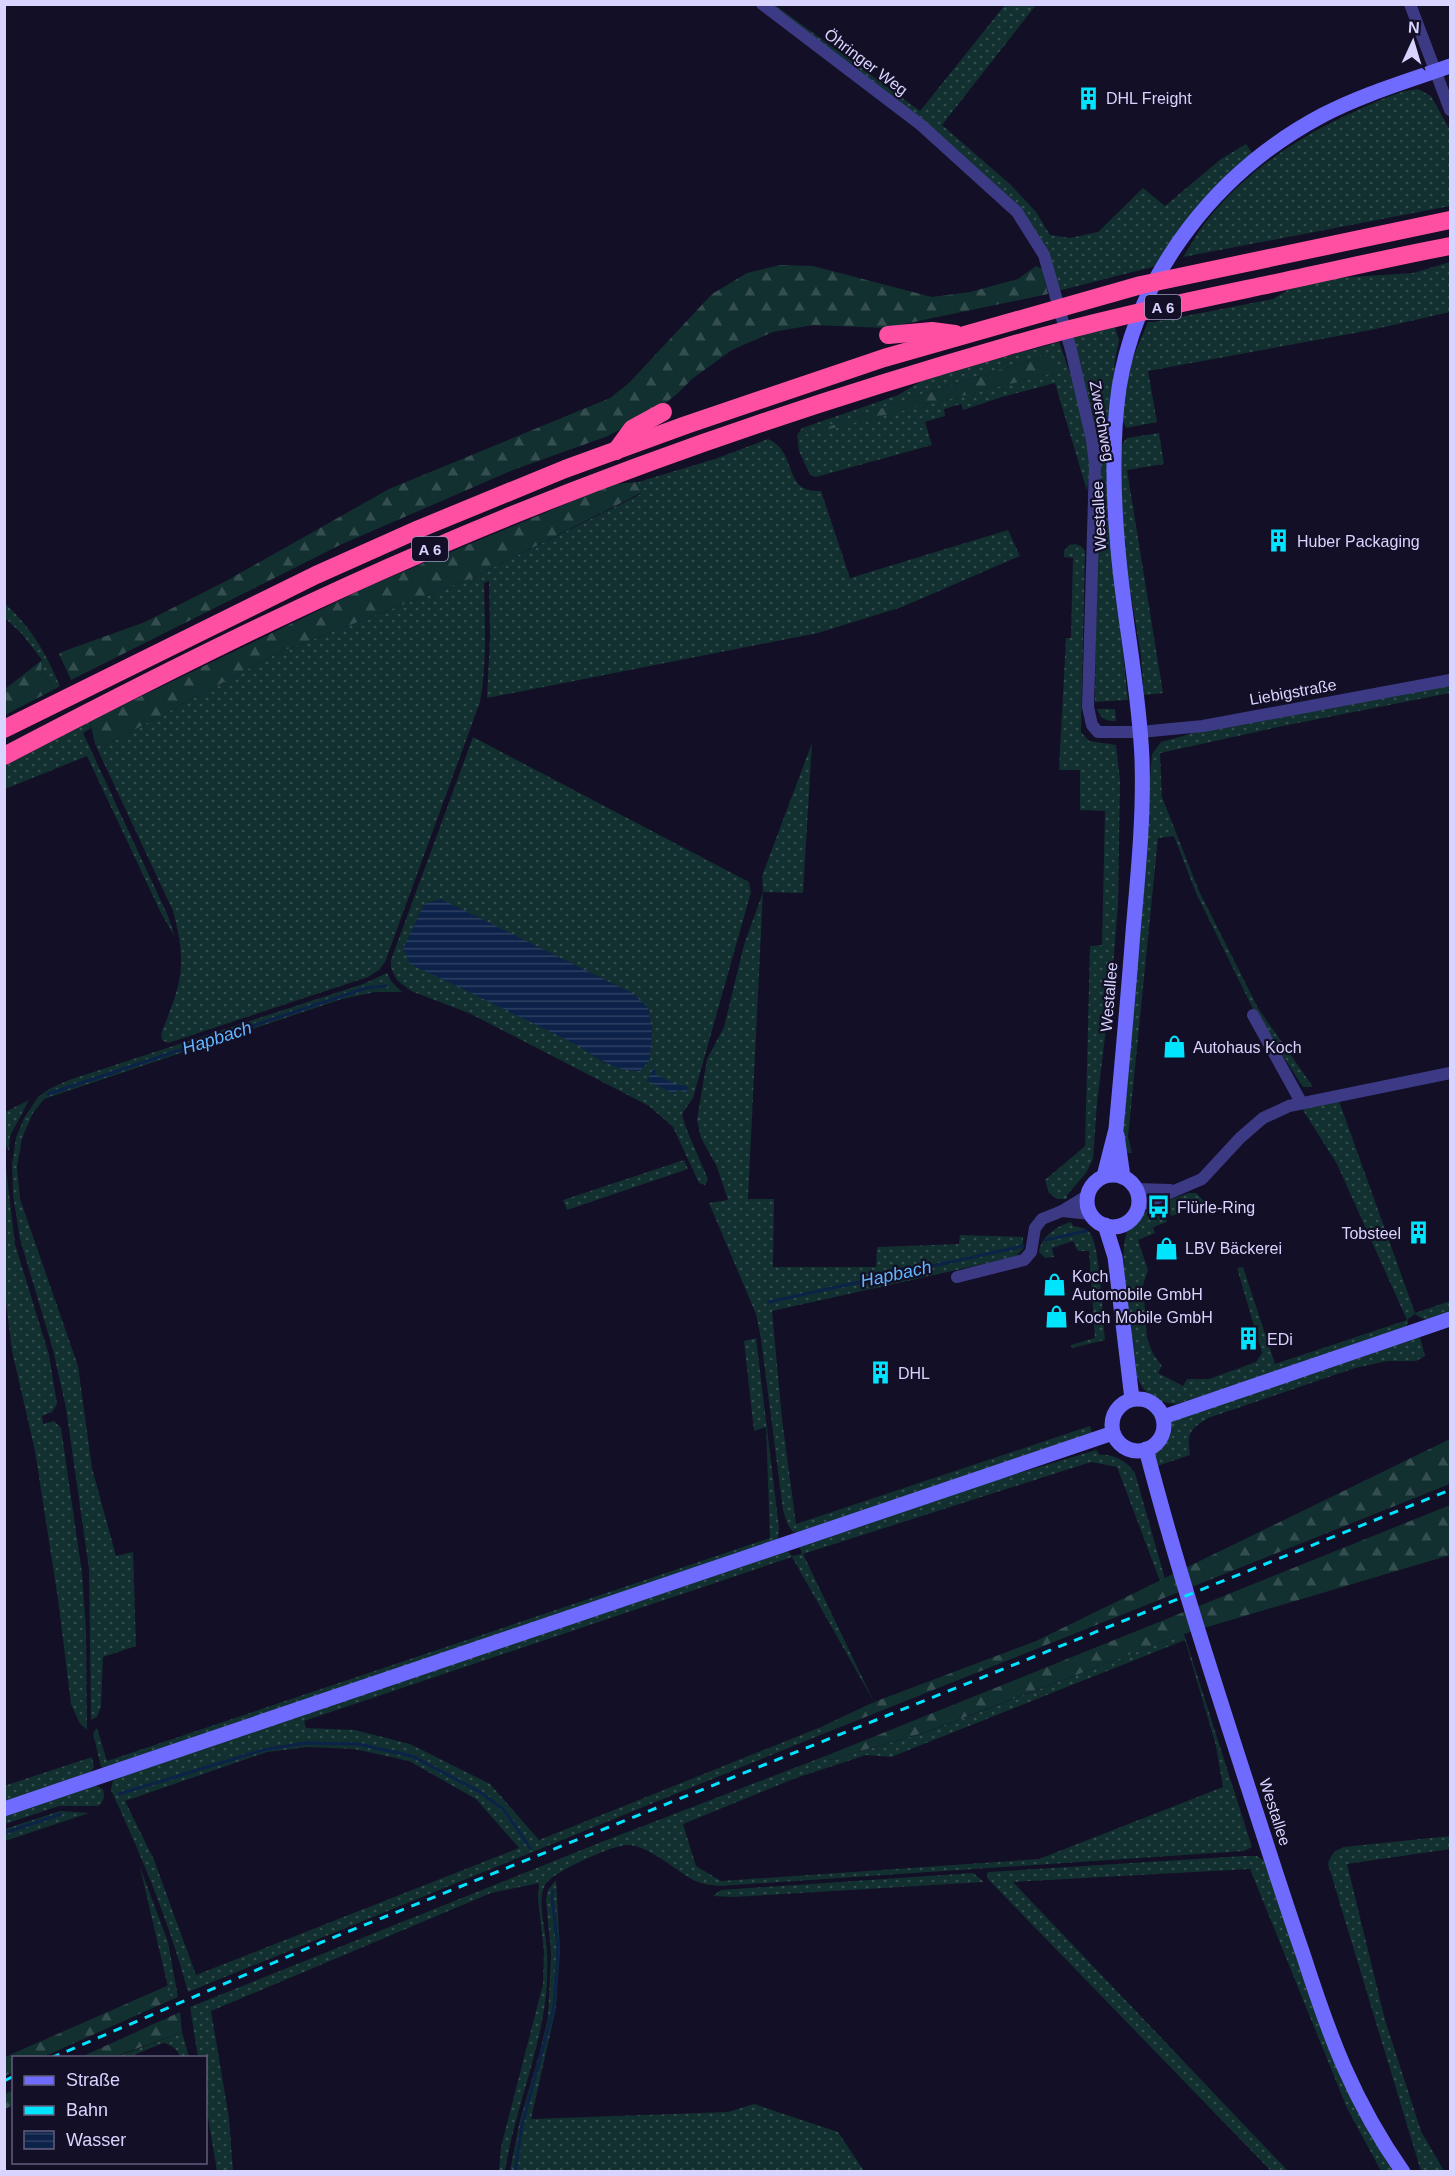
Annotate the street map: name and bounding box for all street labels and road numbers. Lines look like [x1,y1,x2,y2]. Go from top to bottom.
street label: Öhringer Weg [821,25,911,99]
road number: A 6 [1145,295,1181,319]
street label: Zwerchweg [1087,379,1117,463]
street label: Westallee [1089,481,1109,551]
road number: A 6 [412,537,448,561]
street label: Liebigstraße [1248,676,1338,708]
street label: Westallee [1097,961,1121,1033]
street label: Westallee [1256,1776,1294,1848]

